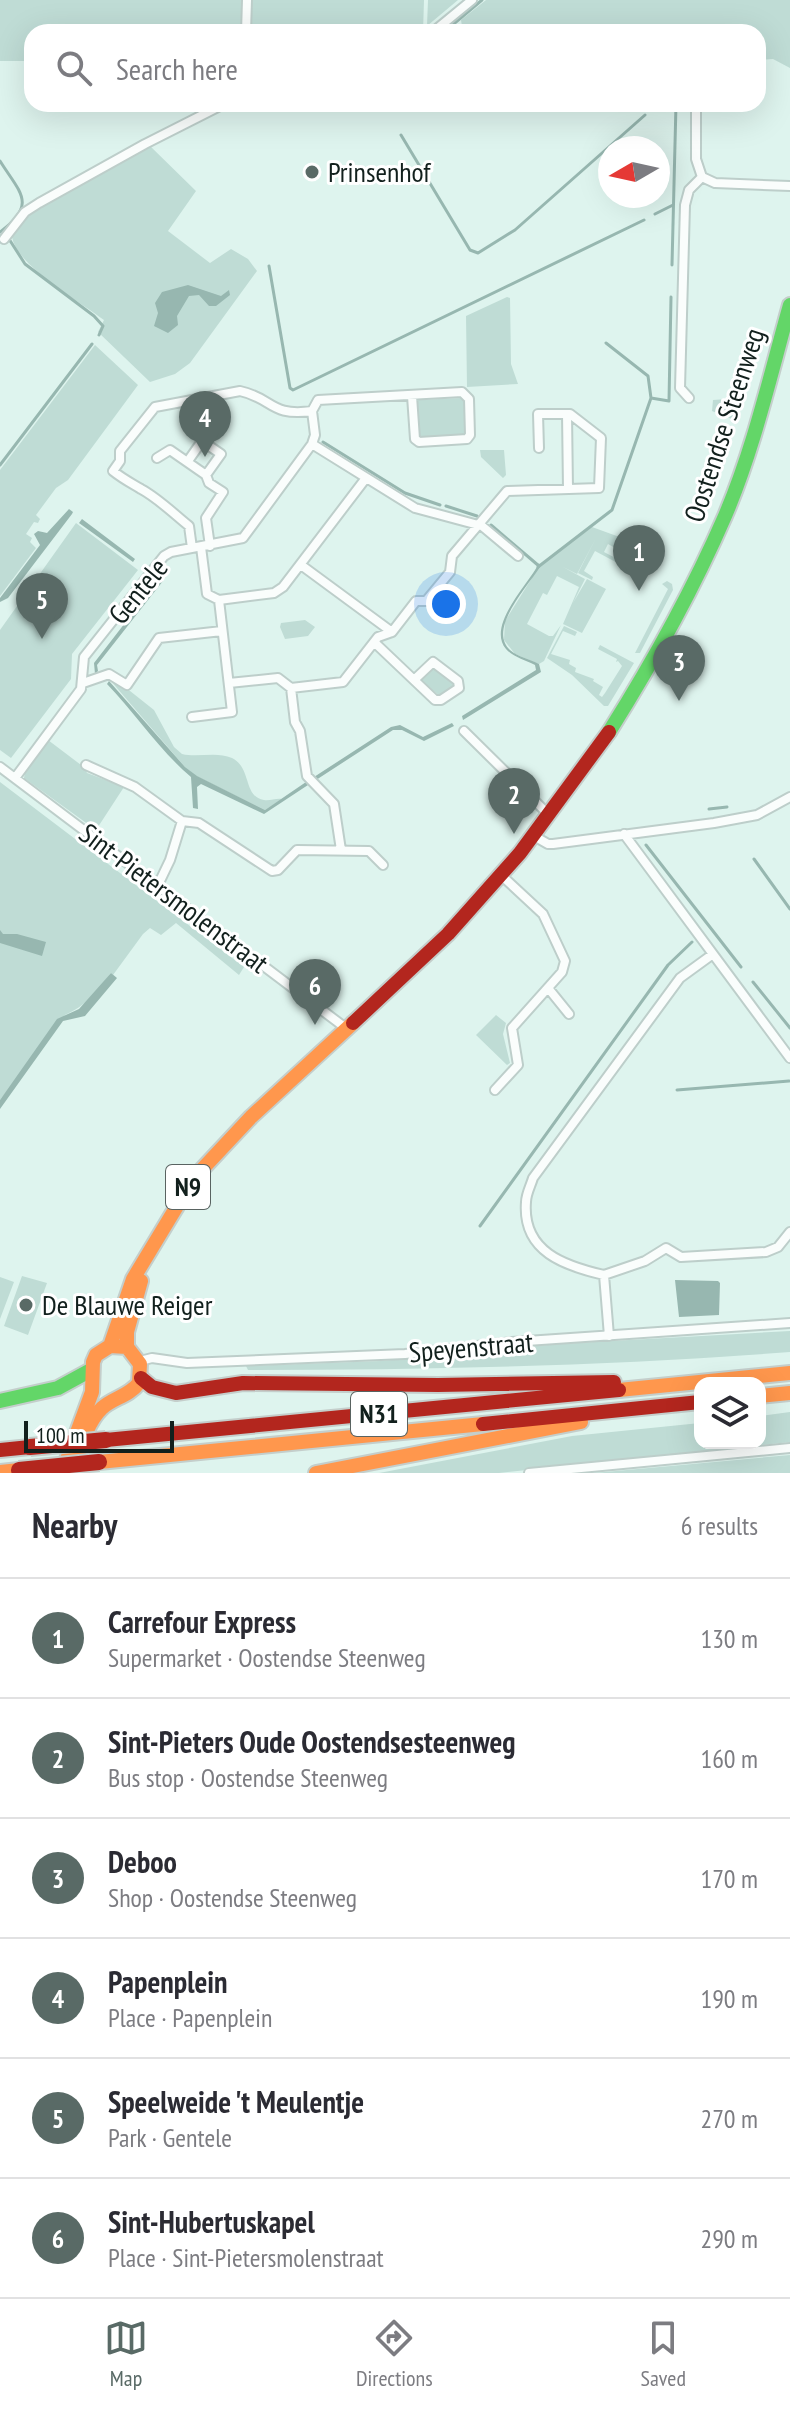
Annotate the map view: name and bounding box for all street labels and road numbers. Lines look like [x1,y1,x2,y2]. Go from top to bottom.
street label: Oostendse Steenweg [675,323,772,526]
street label: Gentele [100,550,176,631]
street label: Sint-Pietersmolenstraat [72,814,277,981]
road number: N9 [166,1165,210,1209]
street label: Speyenstraat [407,1323,535,1370]
road number: N31 [351,1392,407,1436]

